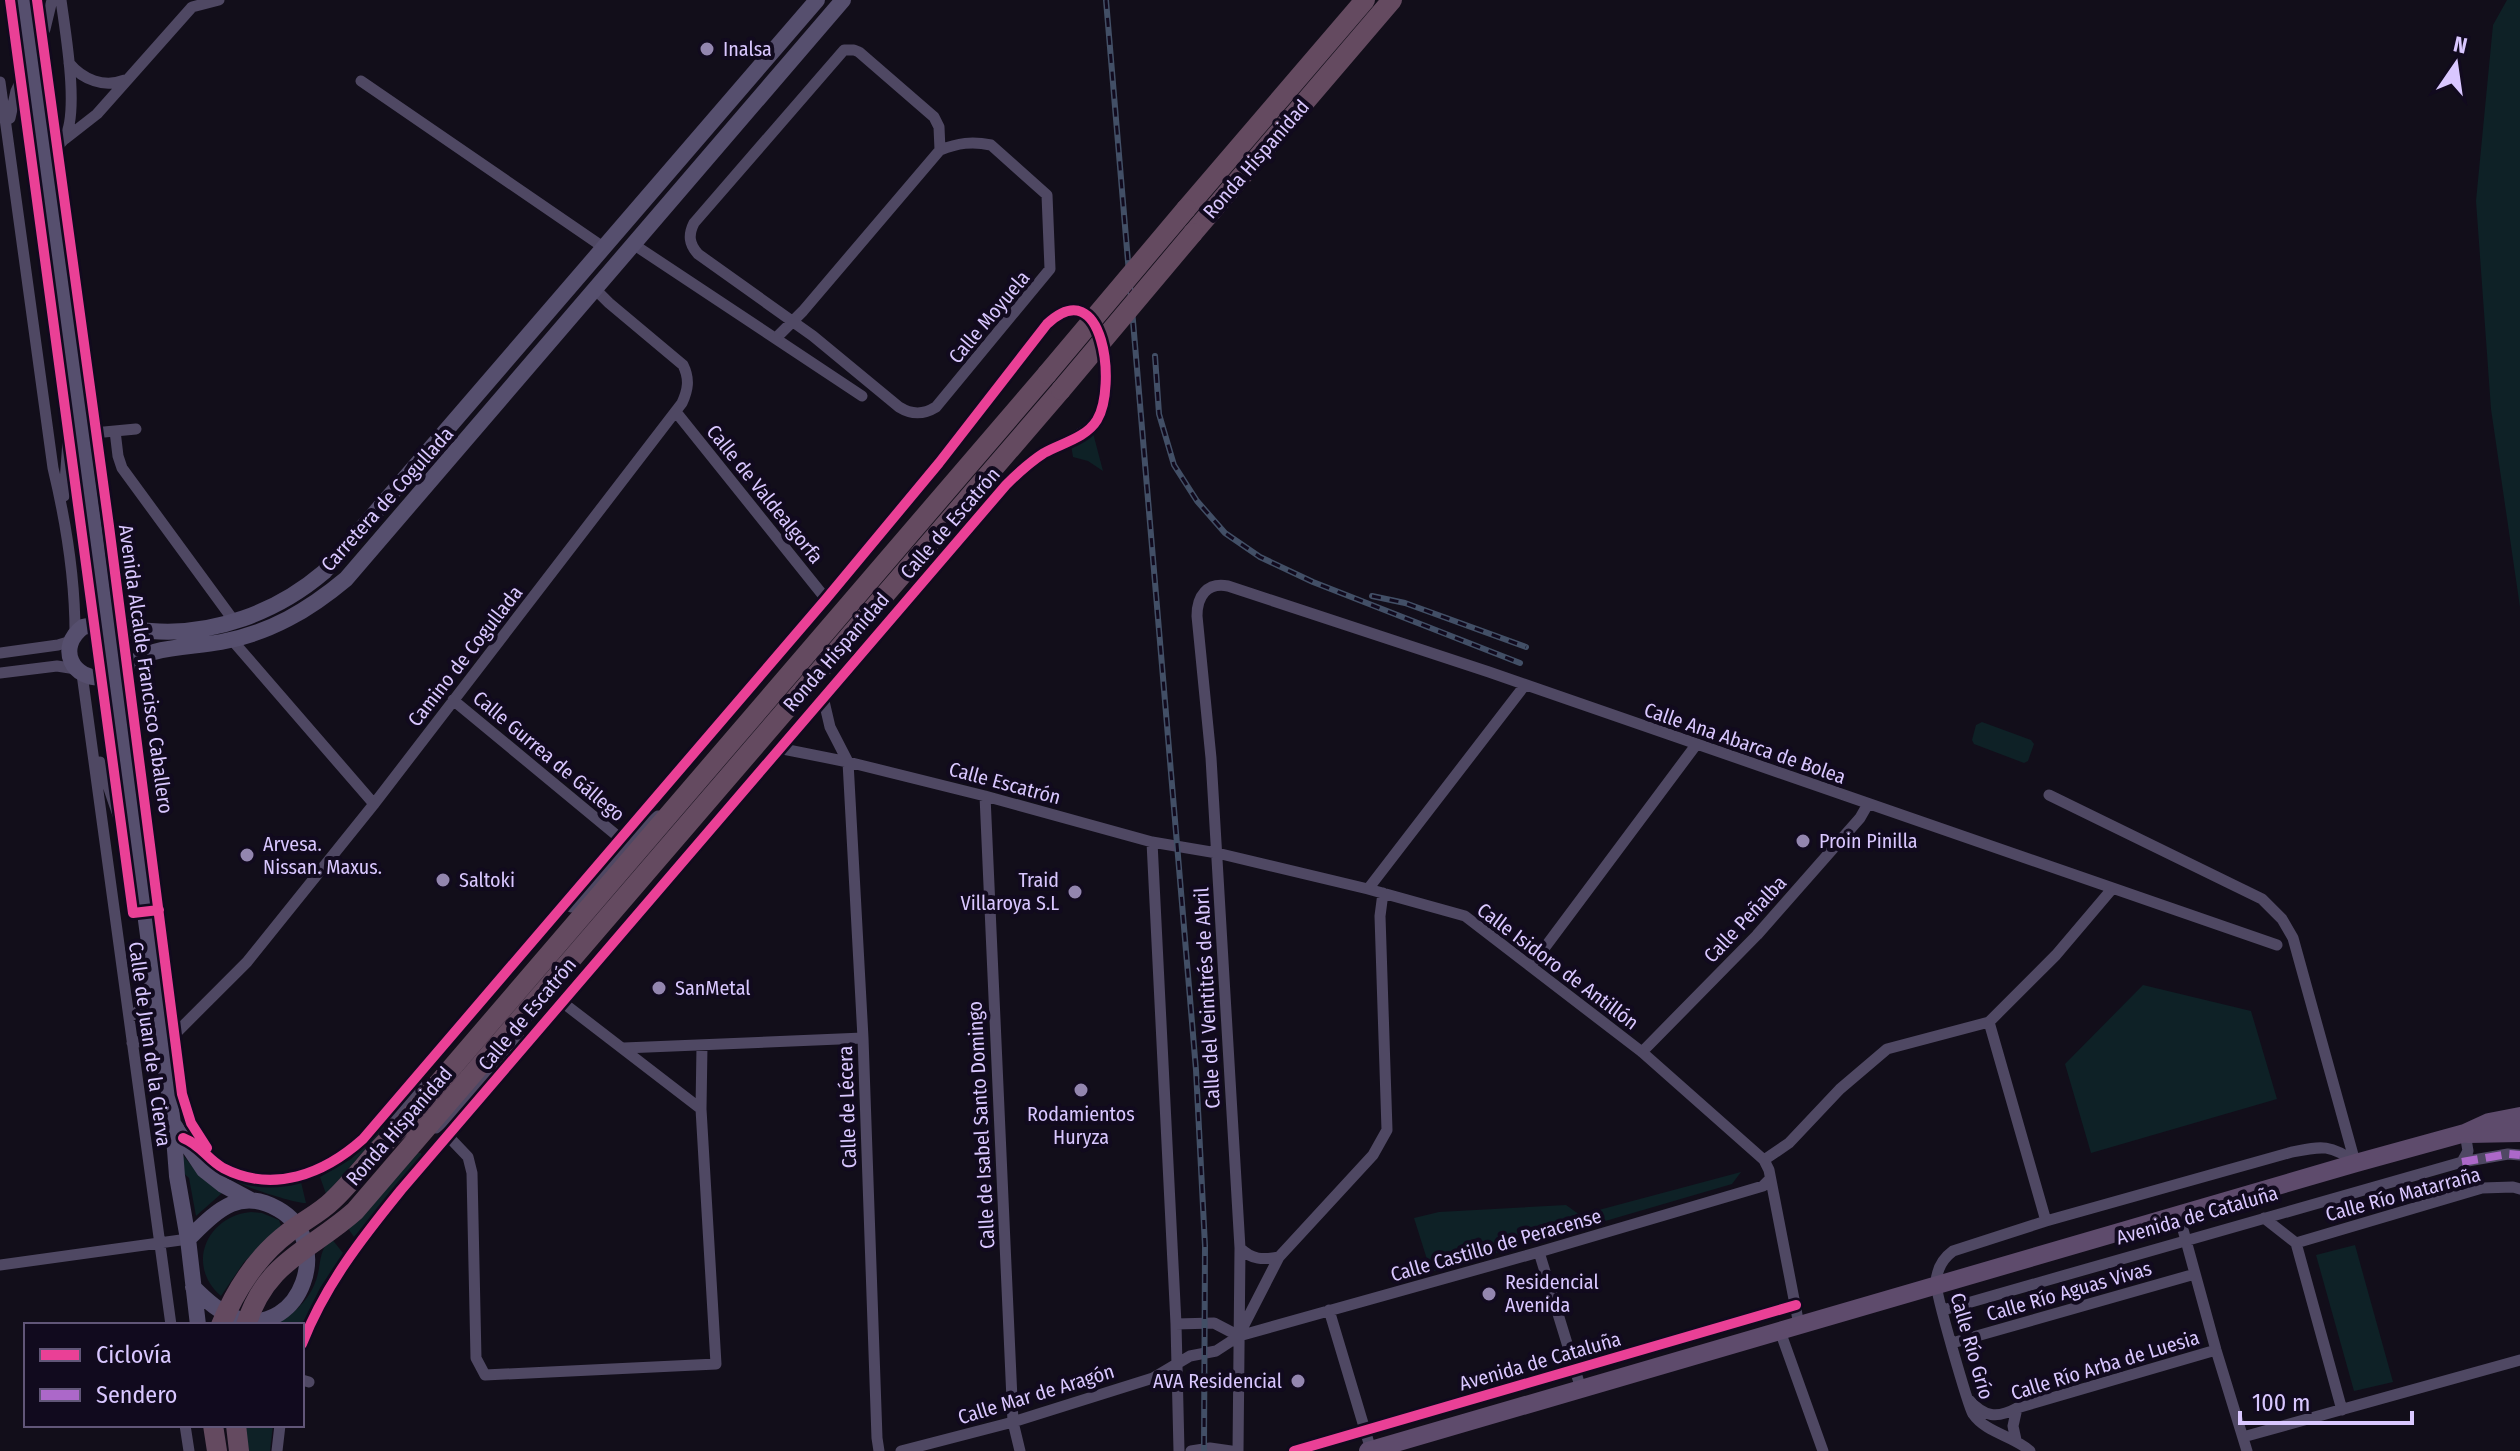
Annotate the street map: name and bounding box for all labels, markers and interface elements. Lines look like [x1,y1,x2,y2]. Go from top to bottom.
north arrow [2416,24,2496,104]
text: N [2451,30,2470,60]
place label: Inalsa [723,37,772,61]
marker: Inalsa [698,40,716,58]
street label: Ronda Hispanidad [1198,95,1314,223]
street label: Calle Moyuela [943,266,1035,368]
street label: Calle de Valdealgorfa [702,420,828,568]
street label: Carretera de Cogullada [316,422,458,576]
street label: Calle de Escatrón [895,462,1005,584]
street label: Avenida Alcalde Francisco Caballero [114,523,178,815]
street label: Camino de Cogullada [403,581,527,731]
street label: Ronda Hispanidad [778,588,894,716]
street label: Calle Gurrea de Gállego [468,686,630,826]
street label: Calle Ana Abarca de Bolea [1641,697,1849,789]
street label: Calle Escatrón [947,757,1063,809]
place label: Proin Pinilla [1819,829,1918,853]
place label: Arvesa. Nissan. Maxus. [263,832,382,879]
marker: Proin Pinilla [1794,832,1812,850]
marker: Arvesa. Nissan. Maxus. [238,846,256,864]
place label: Saltoki [459,868,515,892]
place label: Traid Villaroya S.L [961,868,1059,915]
marker: Saltoki [434,871,452,889]
street label: Calle Peñalba [1699,871,1791,967]
marker: Traid Villaroya S.L [1066,883,1084,901]
street label: Calle del Veintitrés de Abril [1189,887,1225,1109]
street label: Calle Isidoro de Antillón [1473,898,1643,1034]
street label: Calle de Juan de la Cierva [124,940,176,1148]
street label: Calle de Escatrón [473,953,581,1075]
place label: SanMetal [675,976,751,1000]
marker: SanMetal [650,979,668,997]
street label: Calle de Isabel Santo Domingo [963,1000,999,1250]
street label: Calle de Lécera [833,1045,861,1169]
street label: Ronda Hispanidad [341,1062,457,1190]
marker: Rodamientos Huryza [1072,1081,1090,1099]
place label: Rodamientos Huryza [1027,1102,1135,1149]
street label: Calle Río Matarraña [2323,1162,2483,1226]
street label: Avenida de Cataluña [2113,1180,2281,1250]
street label: Calle Castillo de Peracense [1388,1203,1604,1287]
street label: Calle Río Aguas Vivas [1984,1256,2154,1326]
place label: Residencial Avenida [1505,1270,1599,1317]
marker: Residencial Avenida [1480,1285,1498,1303]
street label: Calle Río Grío [1945,1290,1999,1402]
legend [24,1323,304,1427]
street label: Calle Río Arba de Luesia [2008,1325,2202,1405]
street label: Avenida de Cataluña [1456,1326,1624,1396]
text: Ciclovía [96,1341,172,1369]
street label: Calle Mar de Aragón [955,1359,1117,1429]
place label: AVA Residencial [1153,1369,1282,1393]
marker: AVA Residencial [1289,1372,1307,1390]
scale bar [2240,1375,2412,1425]
text: Sendero [96,1381,177,1409]
text: 100 m [2252,1389,2310,1417]

